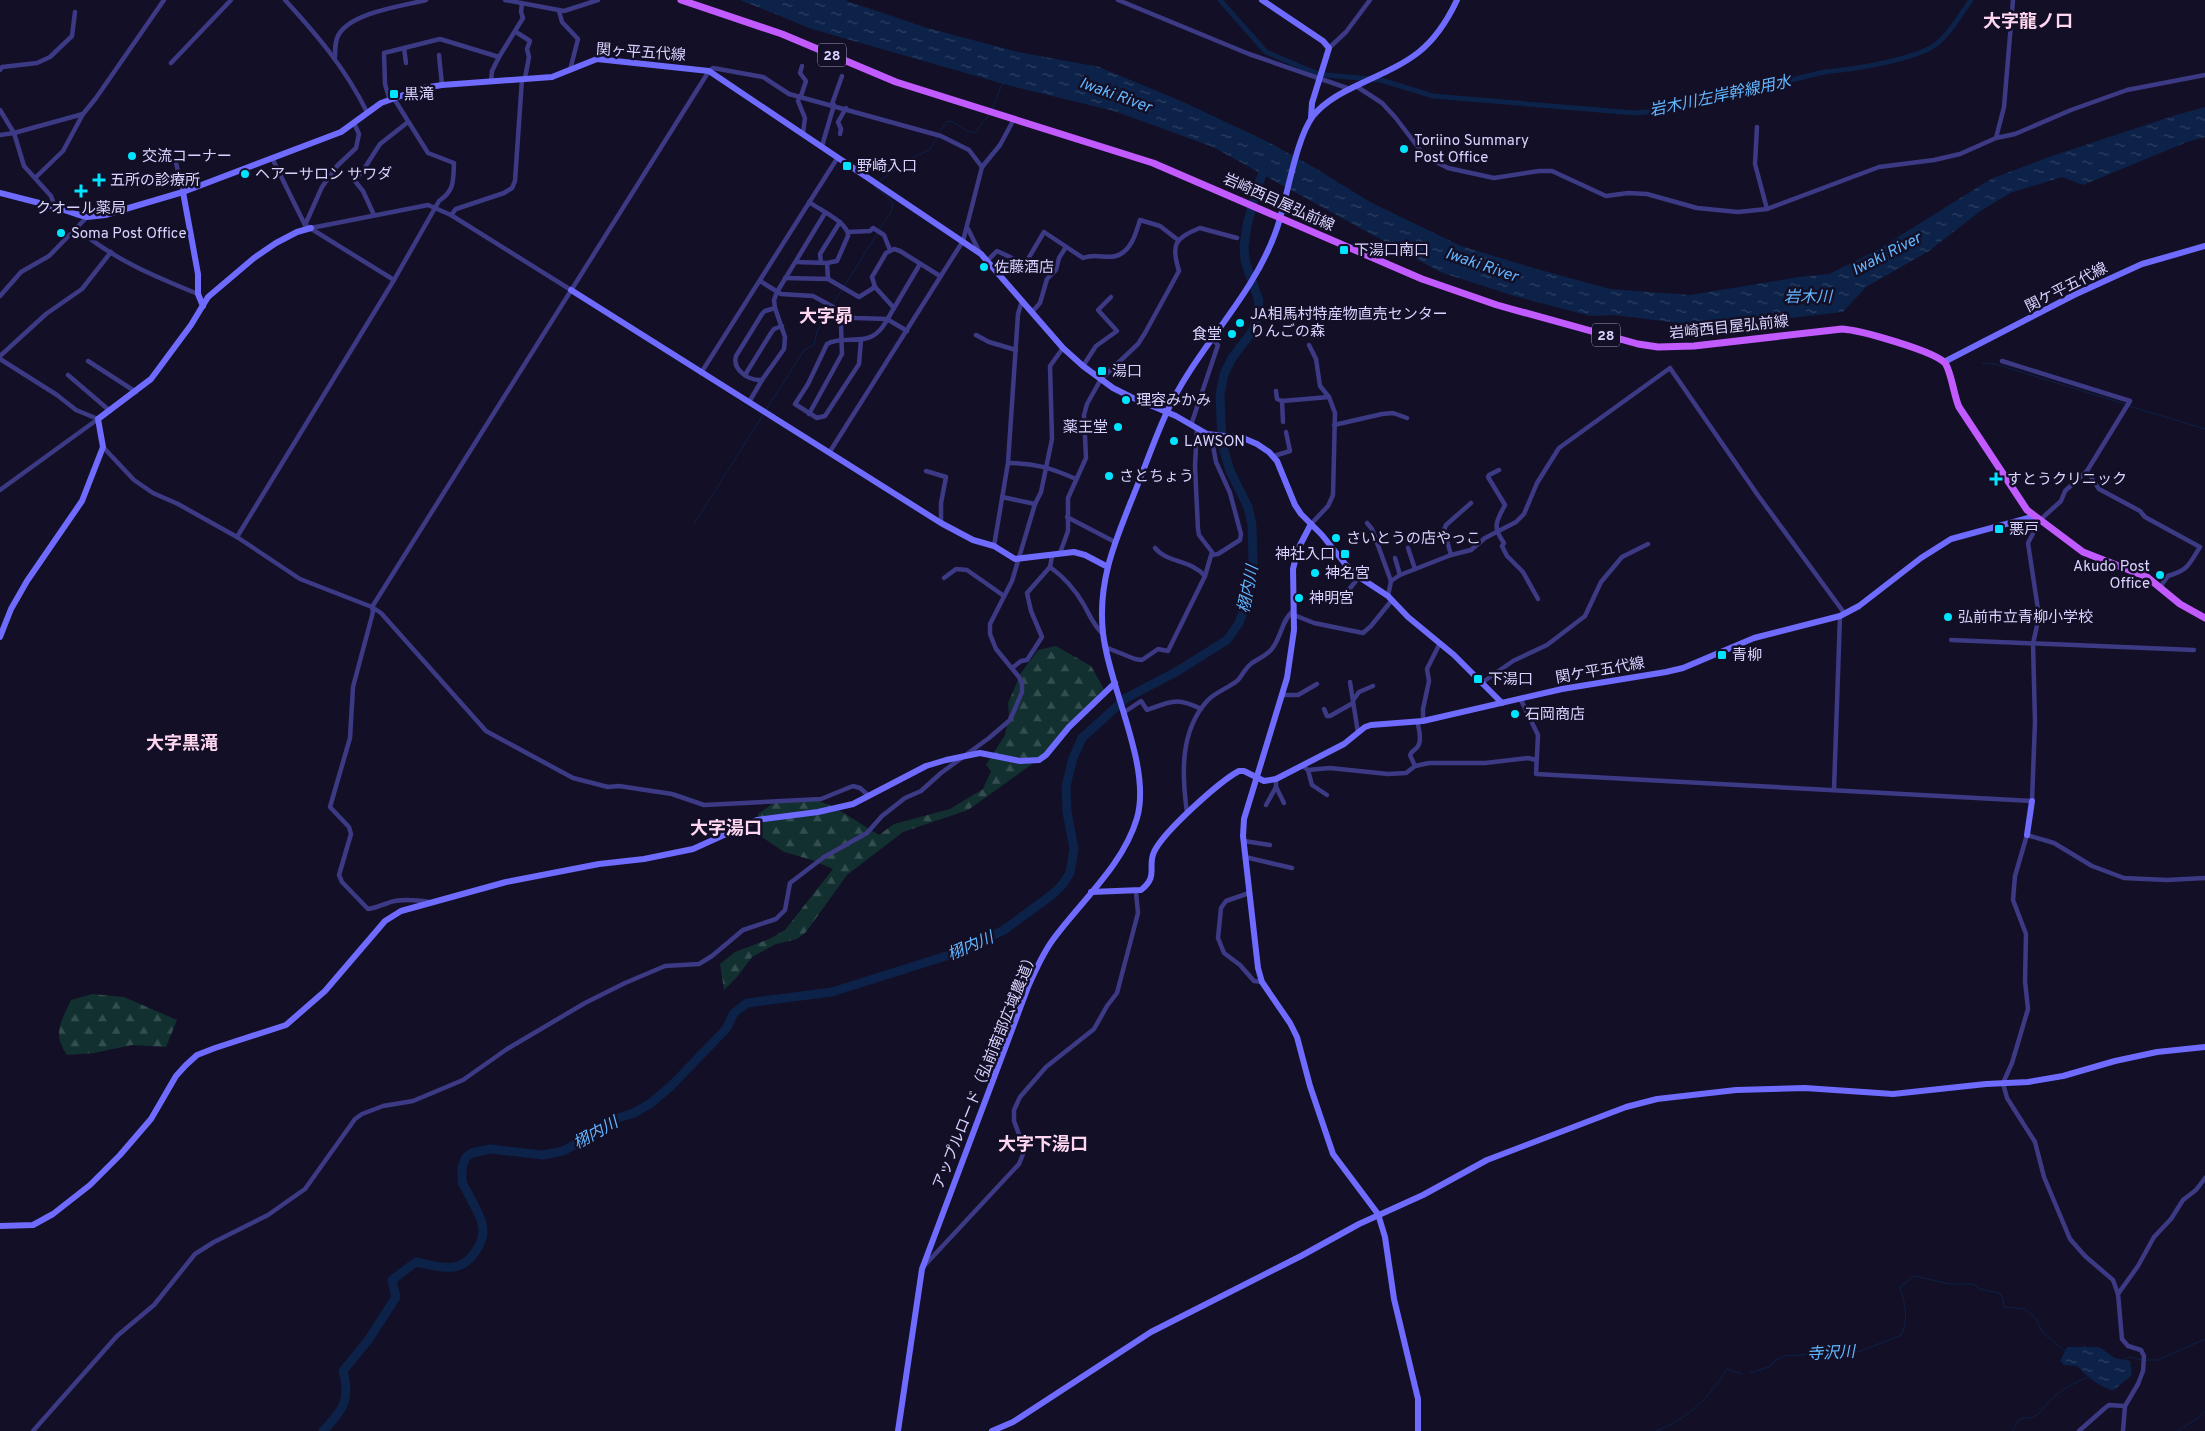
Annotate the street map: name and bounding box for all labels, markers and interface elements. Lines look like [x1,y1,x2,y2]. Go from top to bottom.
district label: 大字龍ノ口 [1983,11,2073,34]
street label: 関ヶ平五代線 [595,40,687,66]
road number: 28 [818,44,846,66]
water label: 岩木川左岸幹線用水 [1648,72,1795,122]
water label: Iwaki River [1077,74,1156,119]
place label: 黒滝 [404,86,434,105]
marker: 黒滝 [388,88,400,100]
place label: Toriino Summary Post Office [1414,132,1529,168]
marker: Toriino Summary Post Office [1398,143,1410,155]
place label: 交流コーナー [142,148,232,167]
marker: 交流コーナー [126,150,138,162]
place label: 野崎入口 [857,158,917,177]
marker: 野崎入口 [841,160,853,172]
place label: ヘアーサロン サワダ [255,166,392,185]
marker: ヘアーサロン サワダ [239,168,251,180]
street label: 岩崎西目屋弘前線 [1220,170,1337,236]
place label: 五所の診療所 [110,172,200,191]
marker: 五所の診療所 [92,173,106,187]
marker: クオール薬局 [75,185,87,197]
place label: クオール薬局 [36,200,126,219]
place label: Soma Post Office [71,225,187,244]
marker: Soma Post Office [55,227,67,239]
water label: Iwaki River [1849,228,1927,281]
place label: 下湯口南口 [1354,242,1429,261]
marker: 下湯口南口 [1338,244,1350,256]
water label: Iwaki River [1442,244,1522,288]
place label: 佐藤酒店 [994,259,1054,278]
street label: 関ケ平五代線 [2022,259,2111,317]
marker: 佐藤酒店 [978,261,990,273]
water label: 岩木川 [1784,288,1834,308]
place label: JA相馬村特産物直売センター りんごの森 [1250,305,1448,342]
district label: 大字昴 [799,306,853,329]
street label: 岩崎西目屋弘前線 [1668,313,1790,344]
marker: JA相馬村特産物直売センター りんごの森 [1234,317,1246,329]
road number: 28 [1592,324,1620,346]
place label: 食堂 [1192,326,1222,345]
marker: 食堂 [1226,328,1238,340]
place label: 湯口 [1112,363,1142,382]
marker: 湯口 [1096,365,1108,377]
place label: 理容みかみ [1136,392,1211,411]
marker: 理容みかみ [1120,394,1132,406]
place label: 薬王堂 [1063,419,1108,438]
marker: 薬王堂 [1112,421,1124,433]
place label: LAWSON [1184,433,1245,452]
marker: LAWSON [1168,435,1180,447]
place label: さとちょう [1119,468,1194,487]
marker: さとちょう [1103,470,1115,482]
place label: すとうクリニック [2007,471,2127,490]
marker: すとうクリニック [1989,472,2003,486]
place label: 悪戸 [2009,521,2039,540]
marker: 悪戸 [1993,523,2005,535]
place label: さいとうの店やっこ [1346,530,1481,549]
marker: さいとうの店やっこ [1330,532,1342,544]
place label: 神社入口 [1275,546,1335,565]
marker: 神社入口 [1339,548,1351,560]
place label: Akudo Post Office [2073,558,2150,594]
water label: 栩内川 [1235,562,1264,615]
place label: 神名宮 [1325,565,1370,584]
marker: 神名宮 [1309,567,1321,579]
marker: Akudo Post Office [2154,569,2166,581]
place label: 神明宮 [1309,590,1354,609]
marker: 神明宮 [1293,592,1305,604]
place label: 弘前市立青柳小学校 [1958,609,2093,628]
marker: 弘前市立青柳小学校 [1942,611,1954,623]
place label: 青柳 [1732,647,1762,666]
marker: 青柳 [1716,649,1728,661]
street label: 関ケ平五代線 [1554,653,1646,689]
place label: 下湯口 [1488,671,1533,690]
marker: 下湯口 [1472,673,1484,685]
place label: 石岡商店 [1525,706,1585,725]
marker: 石岡商店 [1509,708,1521,720]
district label: 大字黒滝 [146,733,218,756]
district label: 大字湯口 [690,818,762,841]
water label: 栩内川 [945,927,999,965]
street label: アップルロード（弘前南部広域農道） [930,949,1043,1192]
water label: 栩内川 [570,1112,624,1154]
district label: 大字下湯口 [998,1134,1088,1157]
water label: 寺沢川 [1807,1343,1858,1365]

